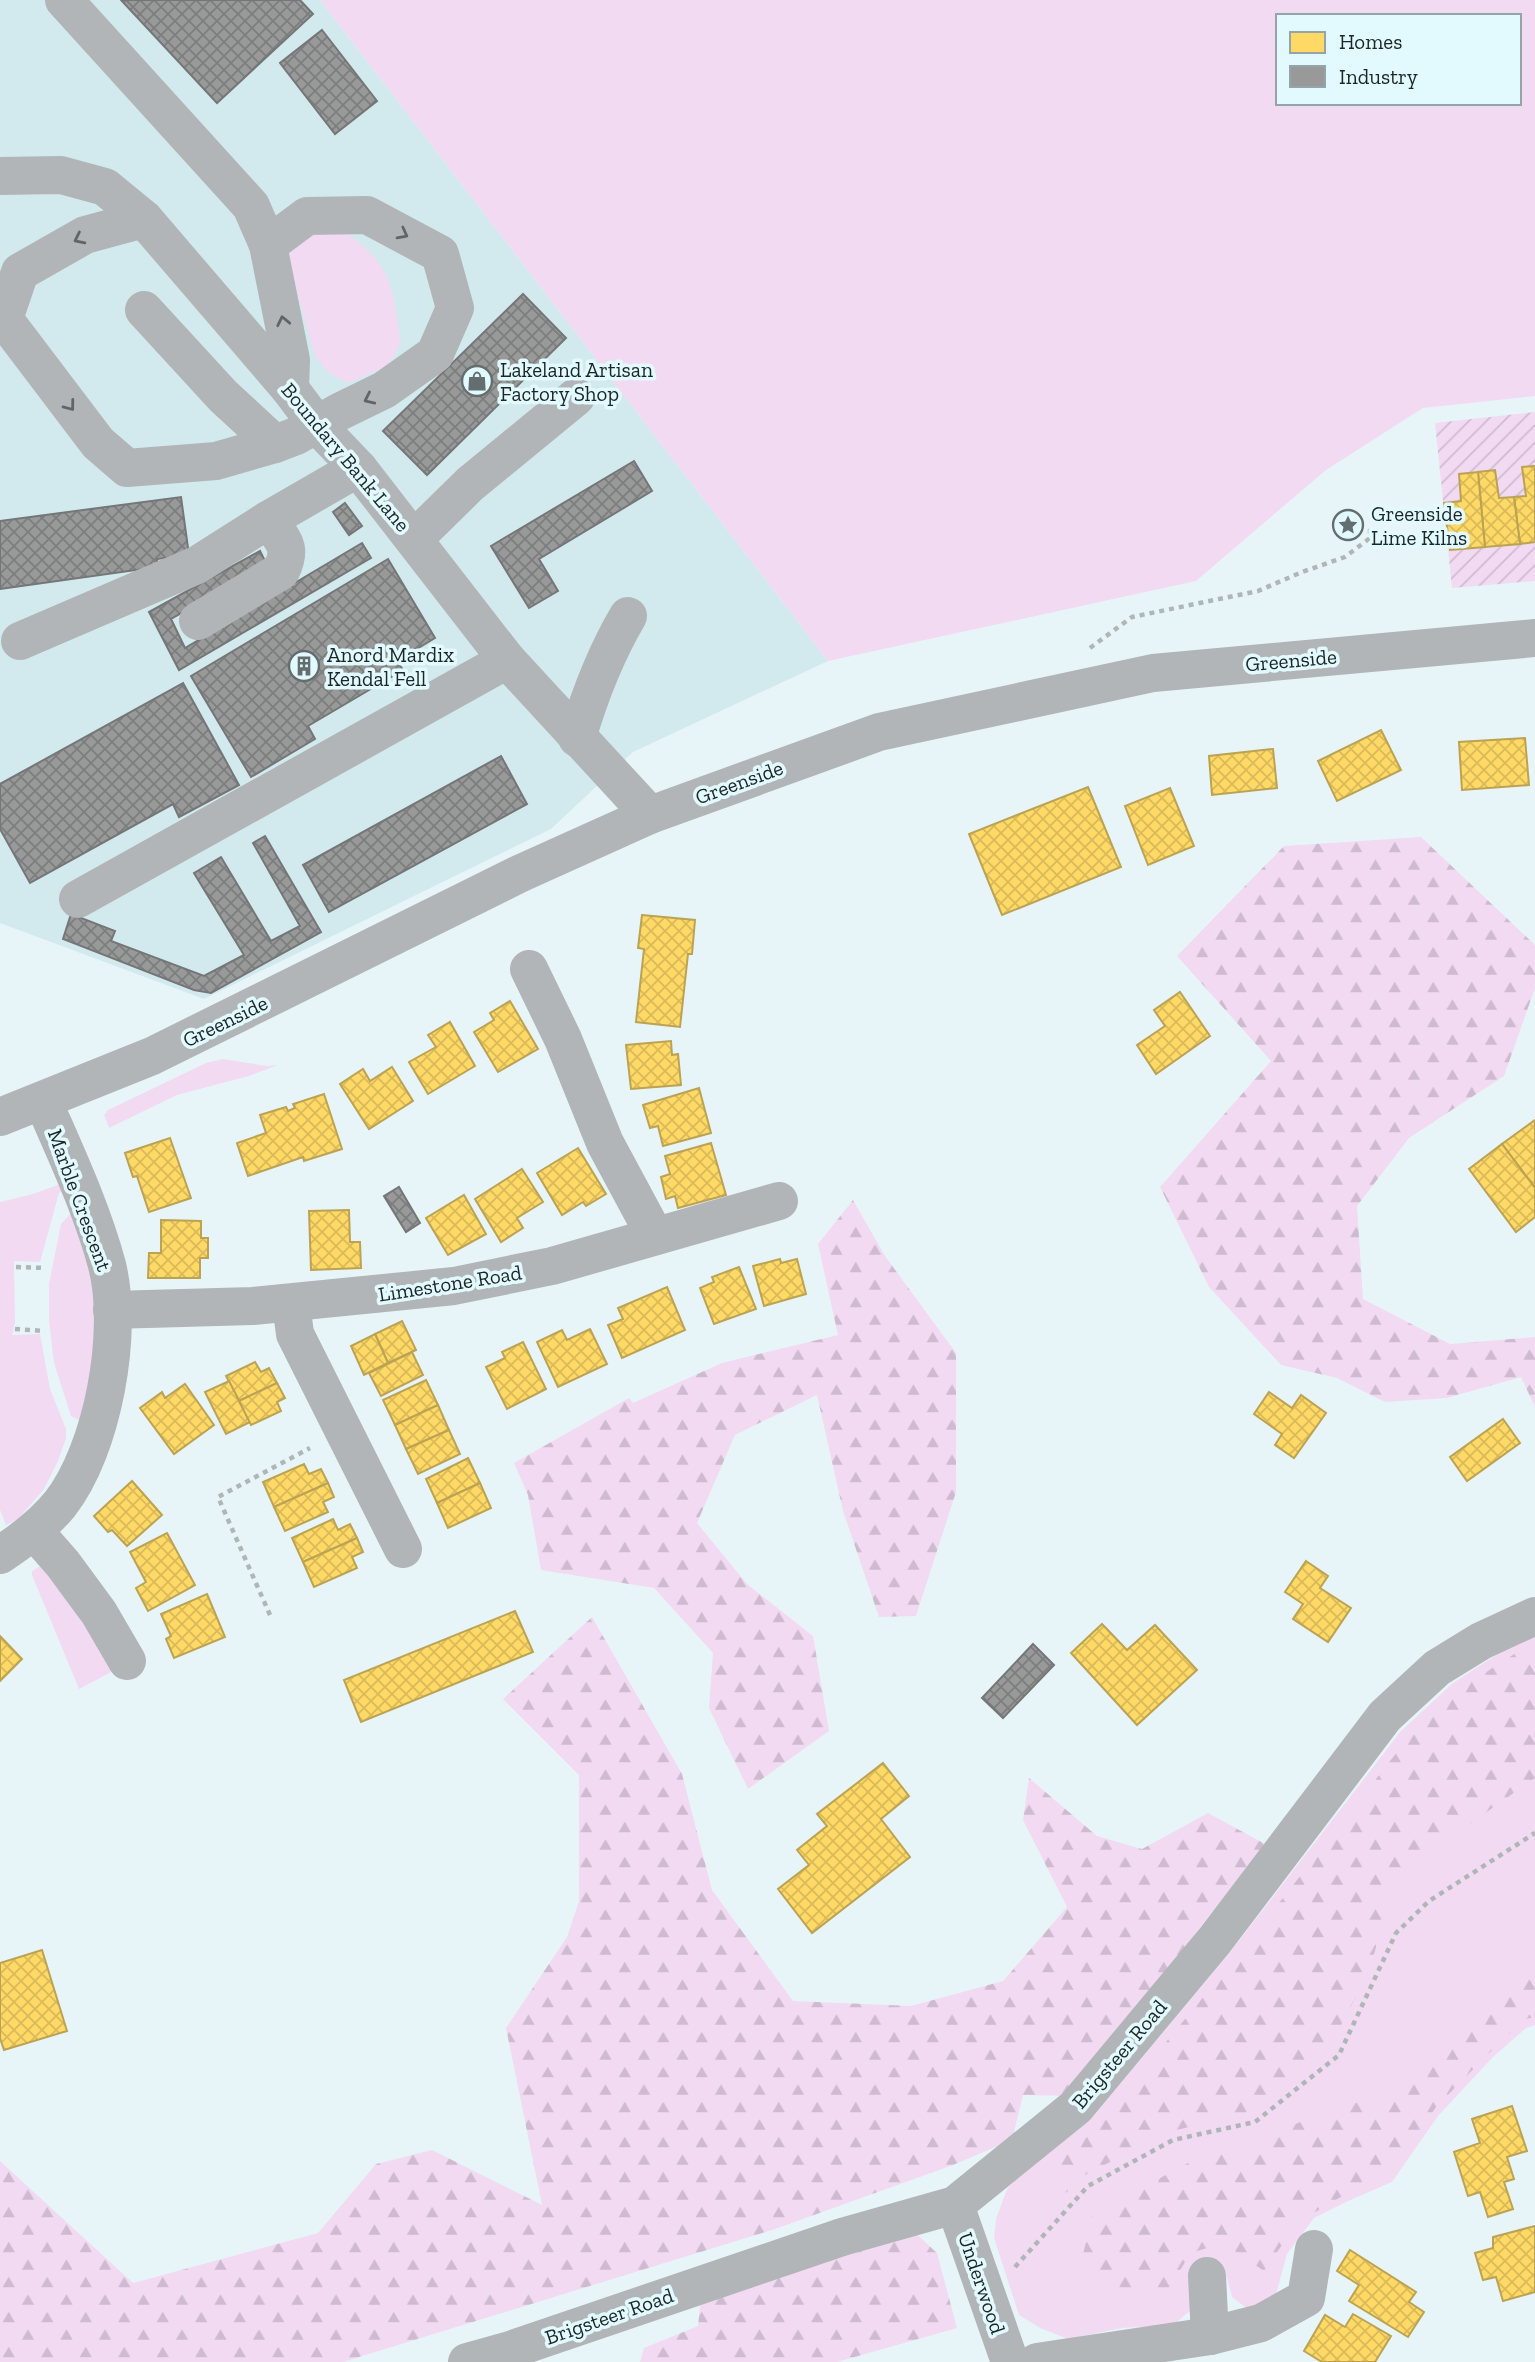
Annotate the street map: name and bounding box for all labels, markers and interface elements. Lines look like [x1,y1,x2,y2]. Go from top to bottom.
legend [1276,14,1521,105]
text: Homes [1339,29,1402,54]
text: Industry [1339,64,1418,89]
one-way arrow [396,226,408,240]
one-way arrow [74,231,86,245]
one-way arrow [277,315,292,327]
place label: Lakeland Artisan Factory Shop [500,357,653,406]
shop icon: Lakeland Artisan Factory Shop [460,364,494,398]
street label: Boundary Bank Lane [276,377,416,537]
one-way arrow [364,390,376,404]
one-way arrow [62,399,75,411]
place label: Greenside Lime Kilns [1371,501,1467,550]
place icon: Greenside Lime Kilns [1331,508,1365,542]
place label: Anord Mardix Kendal Fell [327,642,454,691]
street label: Greenside [1244,644,1338,676]
building icon: Anord Mardix Kendal Fell [287,649,321,683]
street label: Greenside [692,755,786,809]
street label: Greenside [178,990,272,1052]
street label: Marble Crescent [43,1125,117,1275]
street label: Limestone Road [376,1259,524,1307]
street label: Brigsteer Road [1066,1994,1172,2113]
street label: Underwood [953,2229,1011,2338]
street label: Brigsteer Road [542,2282,677,2350]

